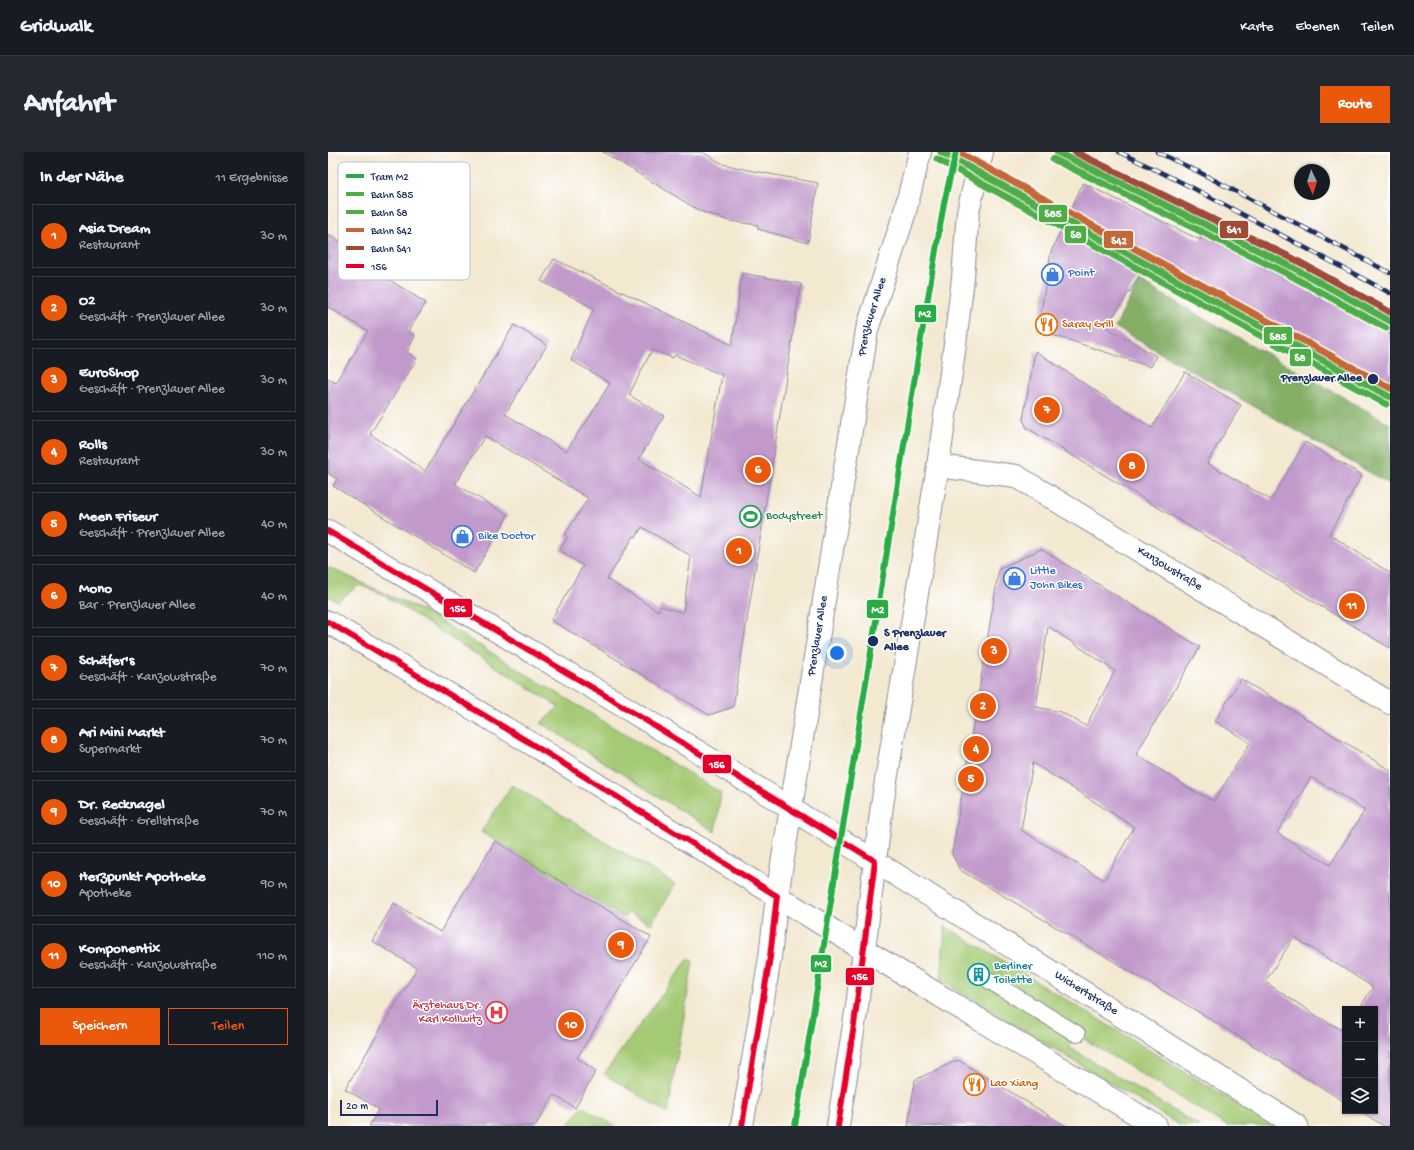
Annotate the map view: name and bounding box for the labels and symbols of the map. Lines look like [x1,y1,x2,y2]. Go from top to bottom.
legend [338,162,470,280]
north arrow [1294,164,1330,200]
text: Tram M2 [370,172,409,184]
text: Bahn S85 [370,190,414,202]
line badge: S85 [1038,204,1068,223]
text: Bahn S8 [370,208,408,220]
text: S85 [1045,209,1062,221]
line badge: S41 [1219,220,1249,239]
line badge: S8 [1064,225,1087,244]
text: S41 [1227,225,1241,237]
text: Bahn S42 [370,226,413,238]
text: S8 [1070,230,1082,242]
line badge: S42 [1103,230,1134,249]
text: S42 [1111,236,1127,248]
text: Bahn S41 [370,244,411,256]
shop icon: Point [1040,261,1066,287]
text: 156 [370,262,387,274]
place label: Point [1067,267,1095,281]
street label: Prenzlauer Allee [856,275,891,358]
line badge: M2 [914,304,937,323]
text: M2 [918,309,932,321]
restaurant icon: Saray Grill [1033,312,1059,338]
place label: Saray Grill [1062,318,1114,332]
line badge: S85 [1263,326,1293,345]
text: S85 [1270,332,1287,344]
line badge: S8 [1289,348,1312,367]
text: S8 [1294,353,1306,365]
place label: Prenzlauer Allee [1280,372,1363,386]
marker: Prenzlauer Allee [1366,372,1380,386]
pin: 7 [1034,395,1060,425]
pin: 8 [1119,451,1145,481]
pin: 6 [745,455,771,485]
sports icon: Bodystreet [737,504,763,530]
place label: Bodystreet [765,510,823,524]
shop icon: Bike Doctor [449,524,475,550]
place label: Bike Doctor [477,530,536,544]
pin: 1 [726,536,752,566]
street label: Kanzowstraße [1134,544,1205,595]
place label: Little John Bikes [1030,565,1083,593]
shop icon: Little John Bikes [1001,566,1027,592]
pin: 11 [1339,591,1365,621]
street label: Prenzlauer Allee [805,594,832,678]
line badge: 156 [443,598,473,618]
line badge: M2 [866,599,889,619]
text: 156 [449,604,466,616]
text: M2 [871,605,885,617]
place label: S Prenzlauer Allee [883,627,948,655]
marker: S Prenzlauer Allee [866,634,880,648]
pin: 3 [981,636,1007,666]
your location [827,643,847,663]
pin: 2 [970,691,996,721]
pin: 4 [963,734,989,764]
line badge: 156 [702,754,732,774]
text: 156 [708,760,725,772]
pin: 5 [958,764,984,794]
pin: 9 [608,930,634,960]
line badge: M2 [810,954,832,973]
text: M2 [814,959,828,971]
place label: Berliner Toilette [993,960,1034,988]
building icon: Berliner Toilette [965,961,991,987]
line badge: 156 [845,967,875,986]
street label: Wichertstraße [1052,968,1121,1019]
text: 156 [851,972,868,984]
place label: Ärztehaus Dr. Karl Kollwitz [412,999,483,1027]
hospital icon: Ärztehaus Dr. Karl Kollwitz [484,1000,510,1026]
pin: 10 [558,1010,584,1040]
restaurant icon: Lao Xiang [962,1071,988,1097]
place label: Lao Xiang [990,1077,1038,1091]
scale bar [340,1098,438,1117]

